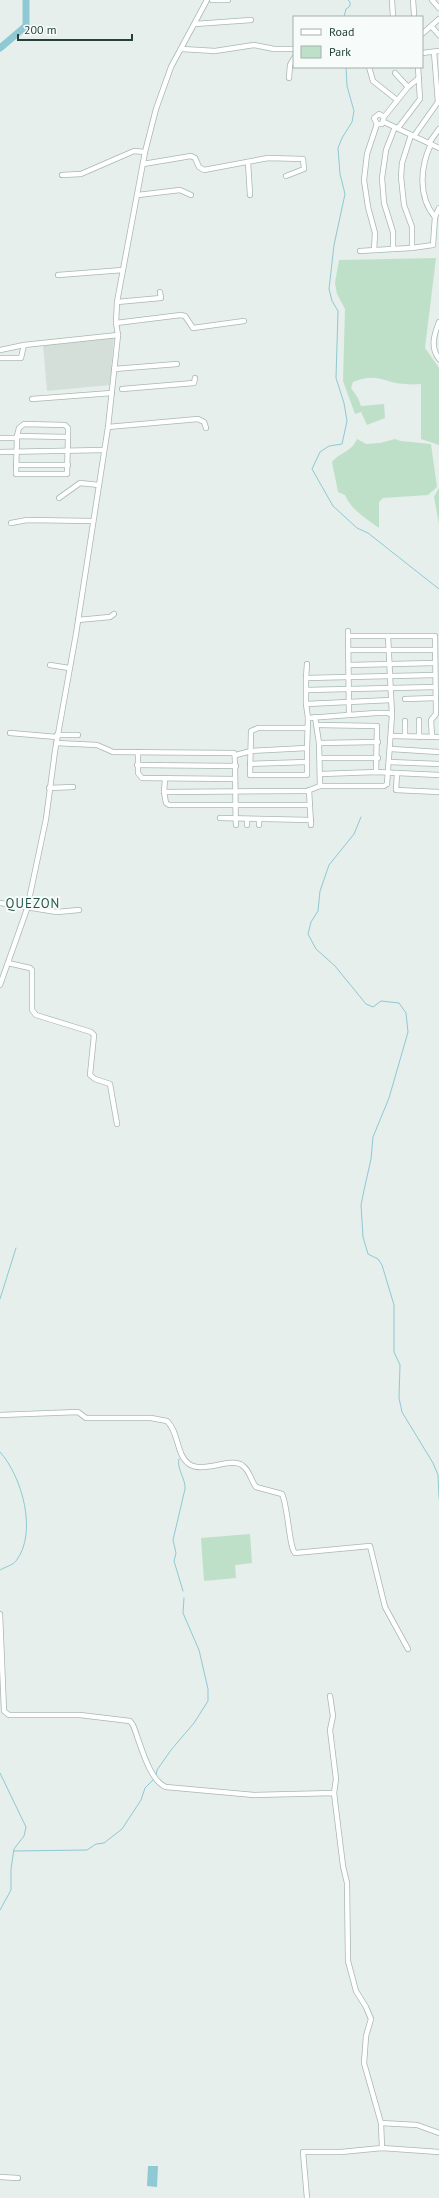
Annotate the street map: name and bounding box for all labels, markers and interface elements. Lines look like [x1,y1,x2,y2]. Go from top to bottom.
scale bar [18,16,132,42]
legend [293,16,423,68]
text: 200 m [24,22,57,37]
text: Road [329,24,354,39]
text: Park [329,44,351,59]
district label: QUEZON [6,895,60,912]

